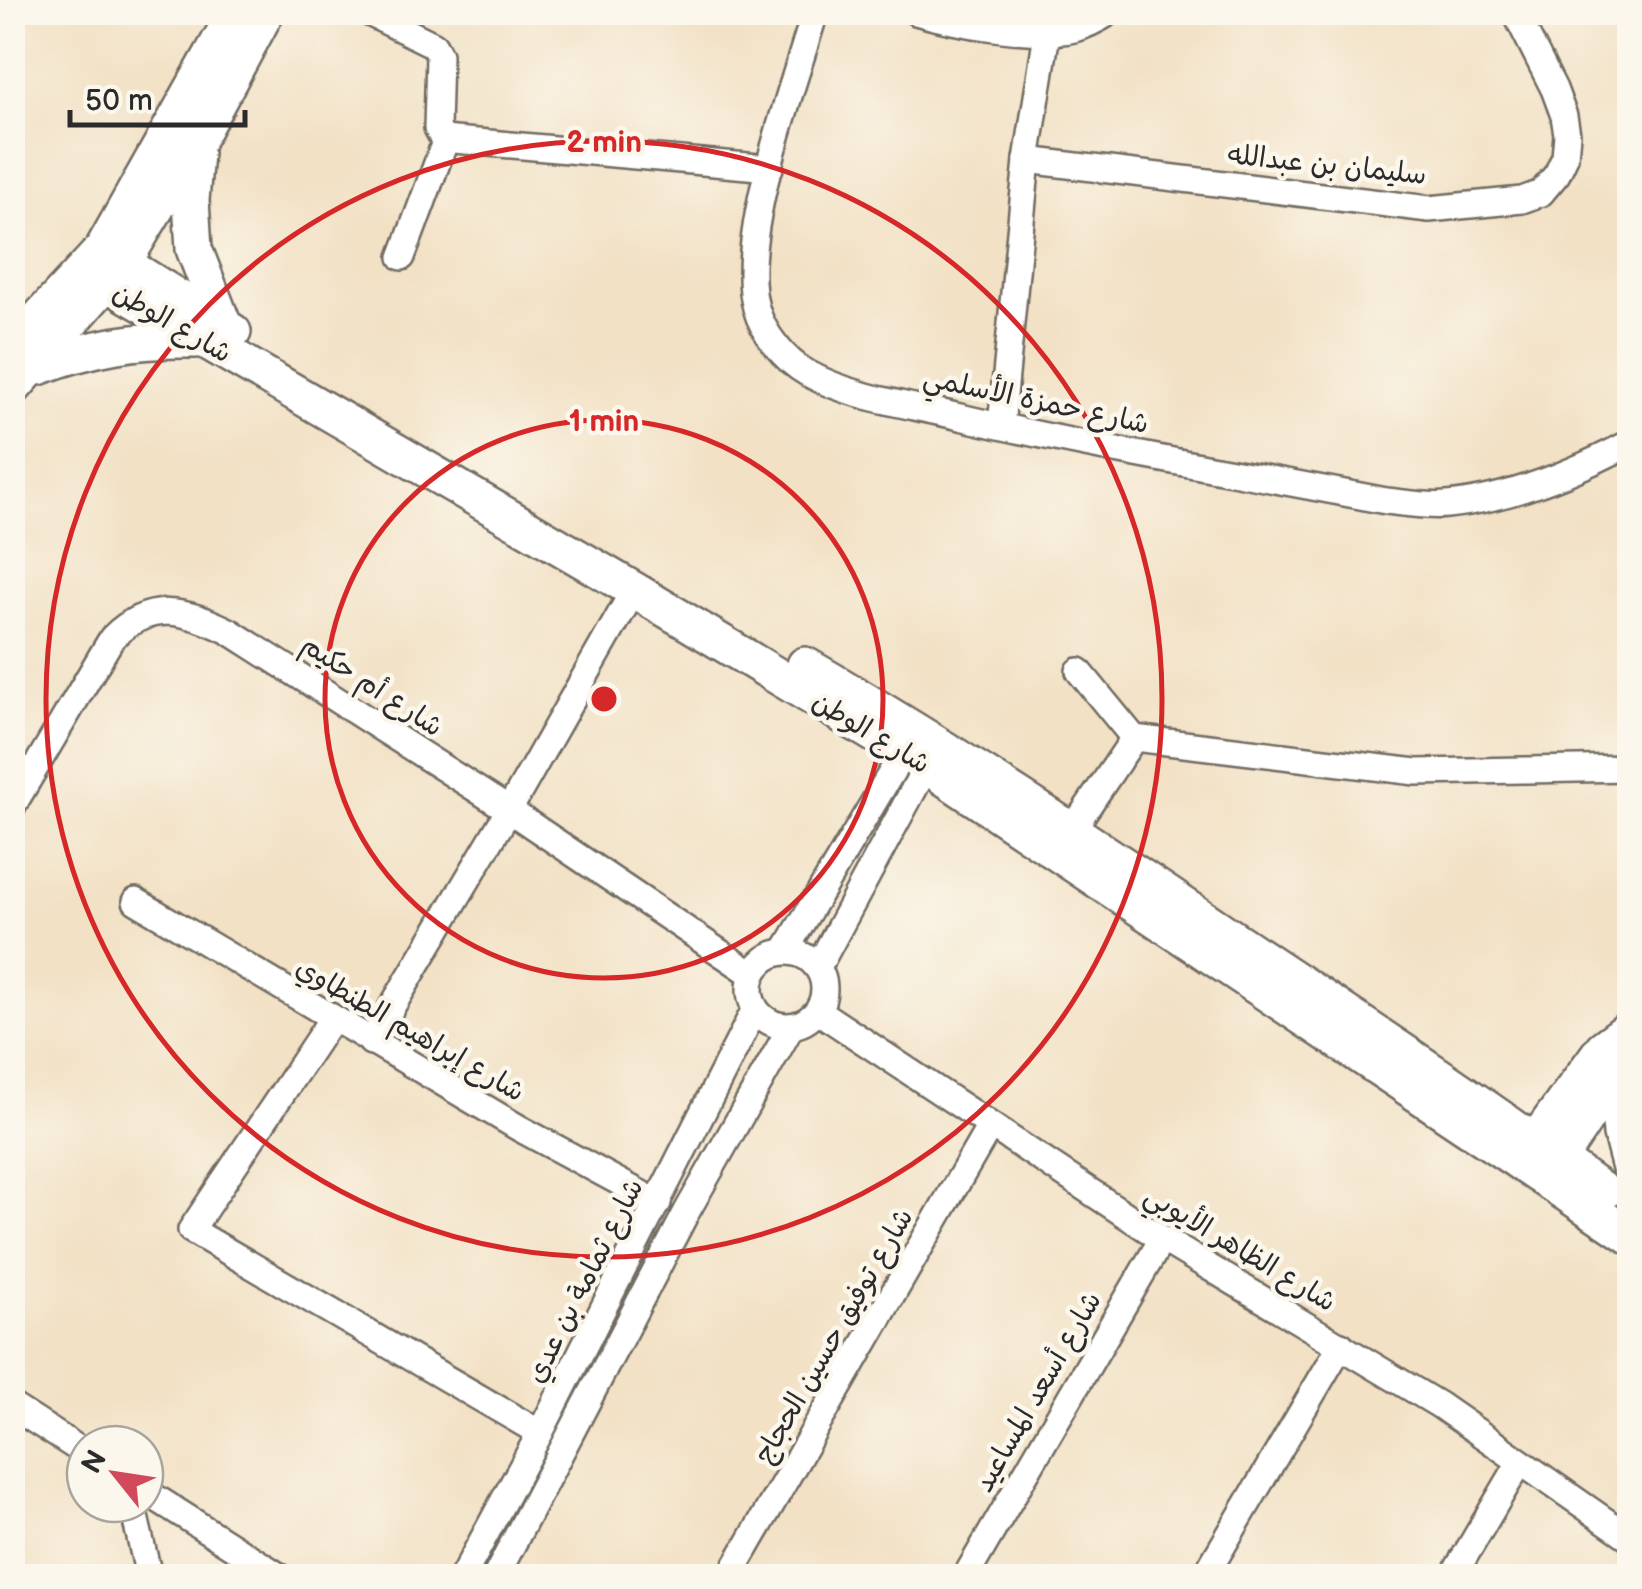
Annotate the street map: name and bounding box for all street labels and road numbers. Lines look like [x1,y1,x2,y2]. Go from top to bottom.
street label: سليمان بن عبدالله [1226,138,1428,192]
street label: شارع الوطن [106,276,237,372]
street label: شارع حمزة الأسلمي [919,358,1152,448]
street label: شارع أم حكيم [293,628,449,747]
street label: شارع الوطن [805,685,936,783]
street label: شارع إبراهيم الطنطاوي [288,951,530,1112]
street label: شارع ثمامة بن عدي [519,1173,653,1390]
street label: شارع الظاهر الأيوبي [1135,1176,1343,1325]
street label: شارع توفيق حسين الحجاج [748,1203,922,1470]
street label: شارع أسعد المساعيد [967,1286,1110,1499]

